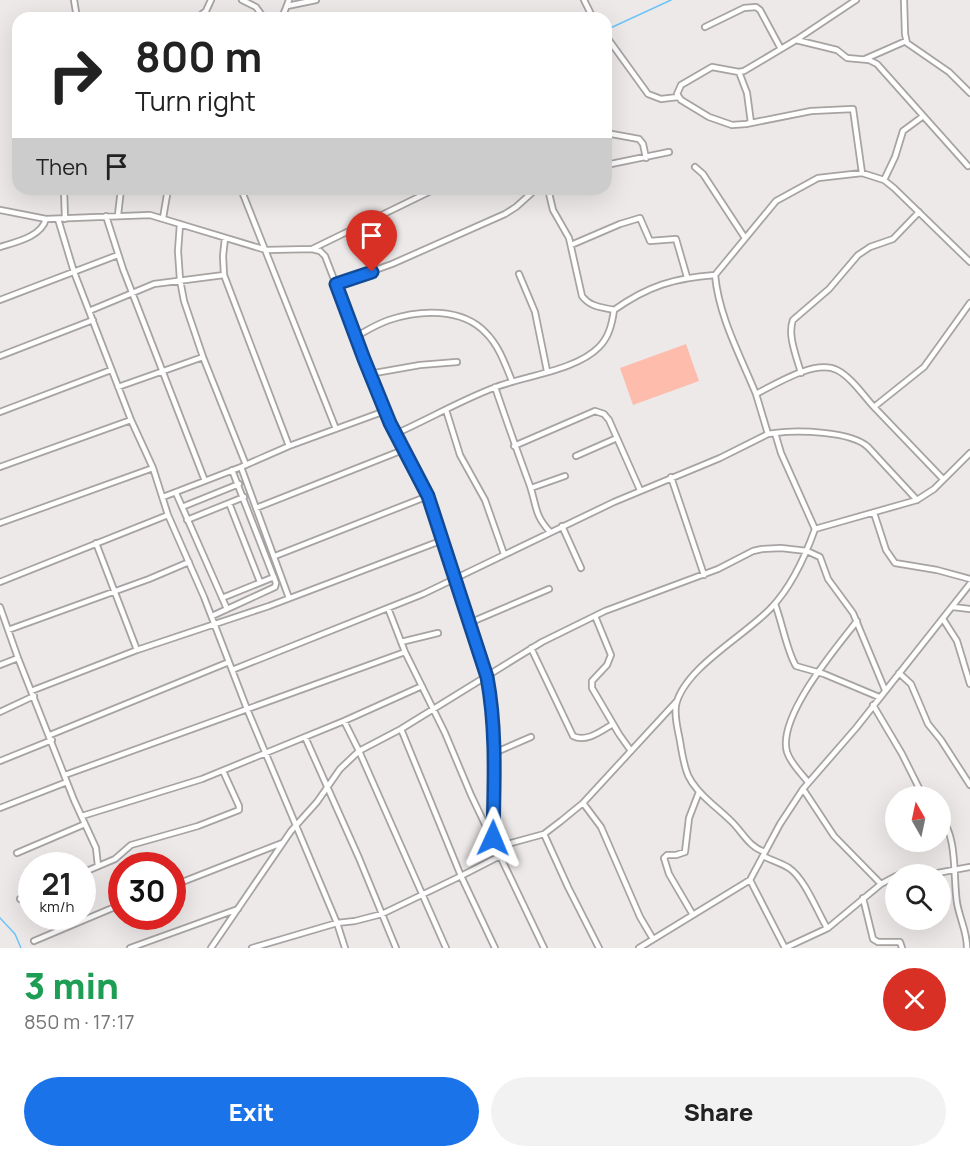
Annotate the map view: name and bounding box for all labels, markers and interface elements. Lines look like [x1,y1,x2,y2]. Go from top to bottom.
text: 800 m [135,27,262,85]
icon: right [36,36,114,114]
text: Turn right [135,82,256,119]
icon: arrive [100,150,133,183]
text: Then [36,152,88,182]
pin [346,210,397,272]
icon: arrive [355,219,388,252]
north arrow [885,786,951,852]
map controls [885,786,951,930]
position arrow [461,806,525,870]
speed limit sign: 30 [108,852,186,930]
text: 21 [41,863,73,904]
button: search [885,864,951,930]
text: km/h [40,896,74,917]
text: 3 min [24,961,119,1010]
button: close [883,968,946,1031]
text: 850 m · 17:17 [24,1008,135,1035]
button: Exit [24,1077,479,1146]
button: Share [491,1077,946,1146]

